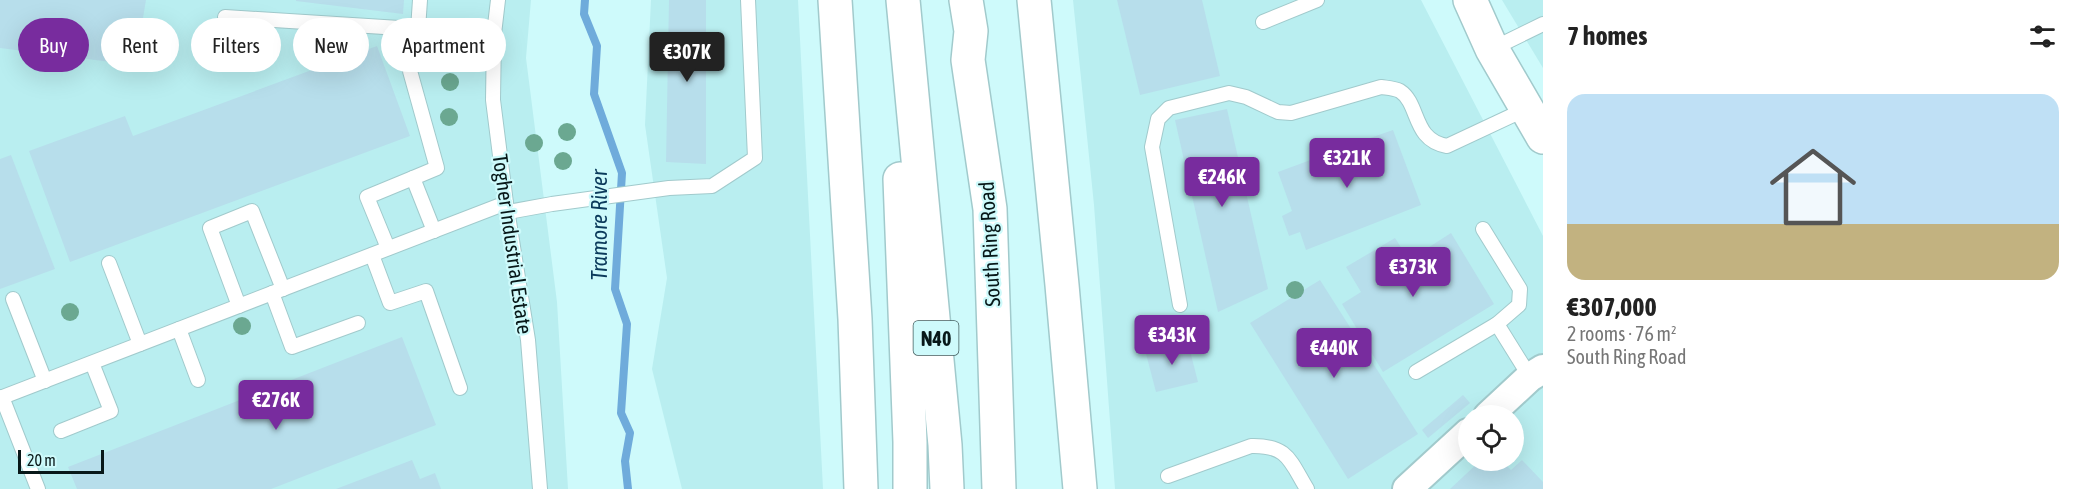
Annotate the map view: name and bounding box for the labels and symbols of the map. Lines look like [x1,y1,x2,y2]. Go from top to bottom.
pin: €307K [645,32,729,83]
pin: €321K [1305,138,1389,189]
street label: Togher Industrial Estate [488,152,538,336]
pin: €246K [1180,157,1264,208]
water label: Tramore River [586,168,612,280]
street label: South Ring Road [974,181,1004,307]
pin: €373K [1371,247,1455,298]
pin: €343K [1130,315,1214,366]
road number: N40 [914,321,958,355]
pin: €440K [1292,328,1376,379]
pin: €276K [234,380,318,431]
scale bar [18,447,104,474]

